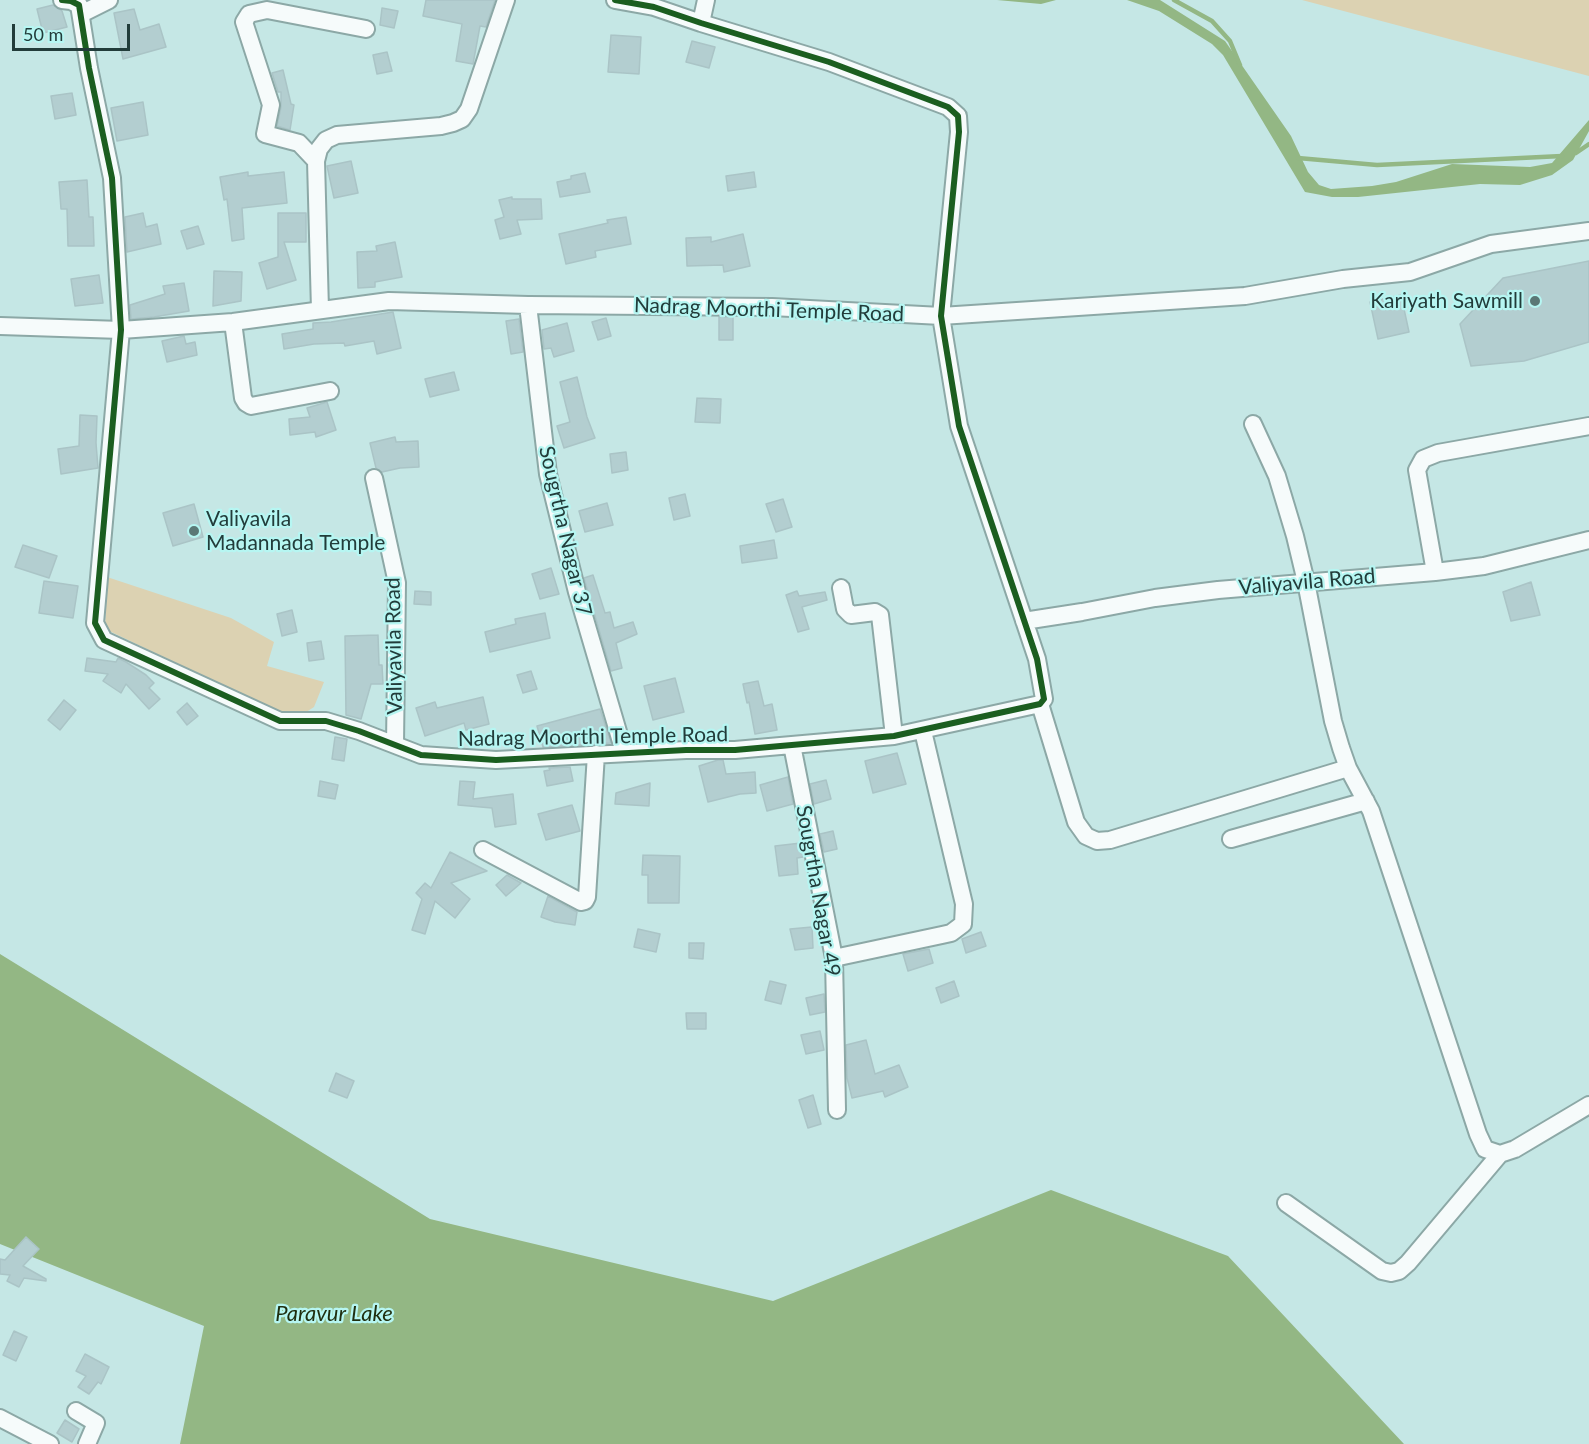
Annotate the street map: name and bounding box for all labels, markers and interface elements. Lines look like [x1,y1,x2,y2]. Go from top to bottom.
scale bar [15,12,134,50]
text: 50 m [23,23,63,45]
place label: Kariyath Sawmill [1370,288,1523,314]
street label: Nadrag Moorthi Temple Road [633,293,905,327]
marker: Kariyath Sawmill [1528,294,1542,308]
street label: Sougrtha Nagar 37 [533,444,597,618]
place label: Valiyavila Madannada Temple [206,506,385,556]
marker: Valiyavila Madannada Temple [187,524,201,538]
street label: Valiyavila Road [1238,563,1376,601]
street label: Valiyavila Road [380,577,408,715]
street label: Nadrag Moorthi Temple Road [458,722,728,752]
street label: Sougrtha Nagar 49 [791,803,845,979]
water label: Paravur Lake [275,1301,393,1327]

